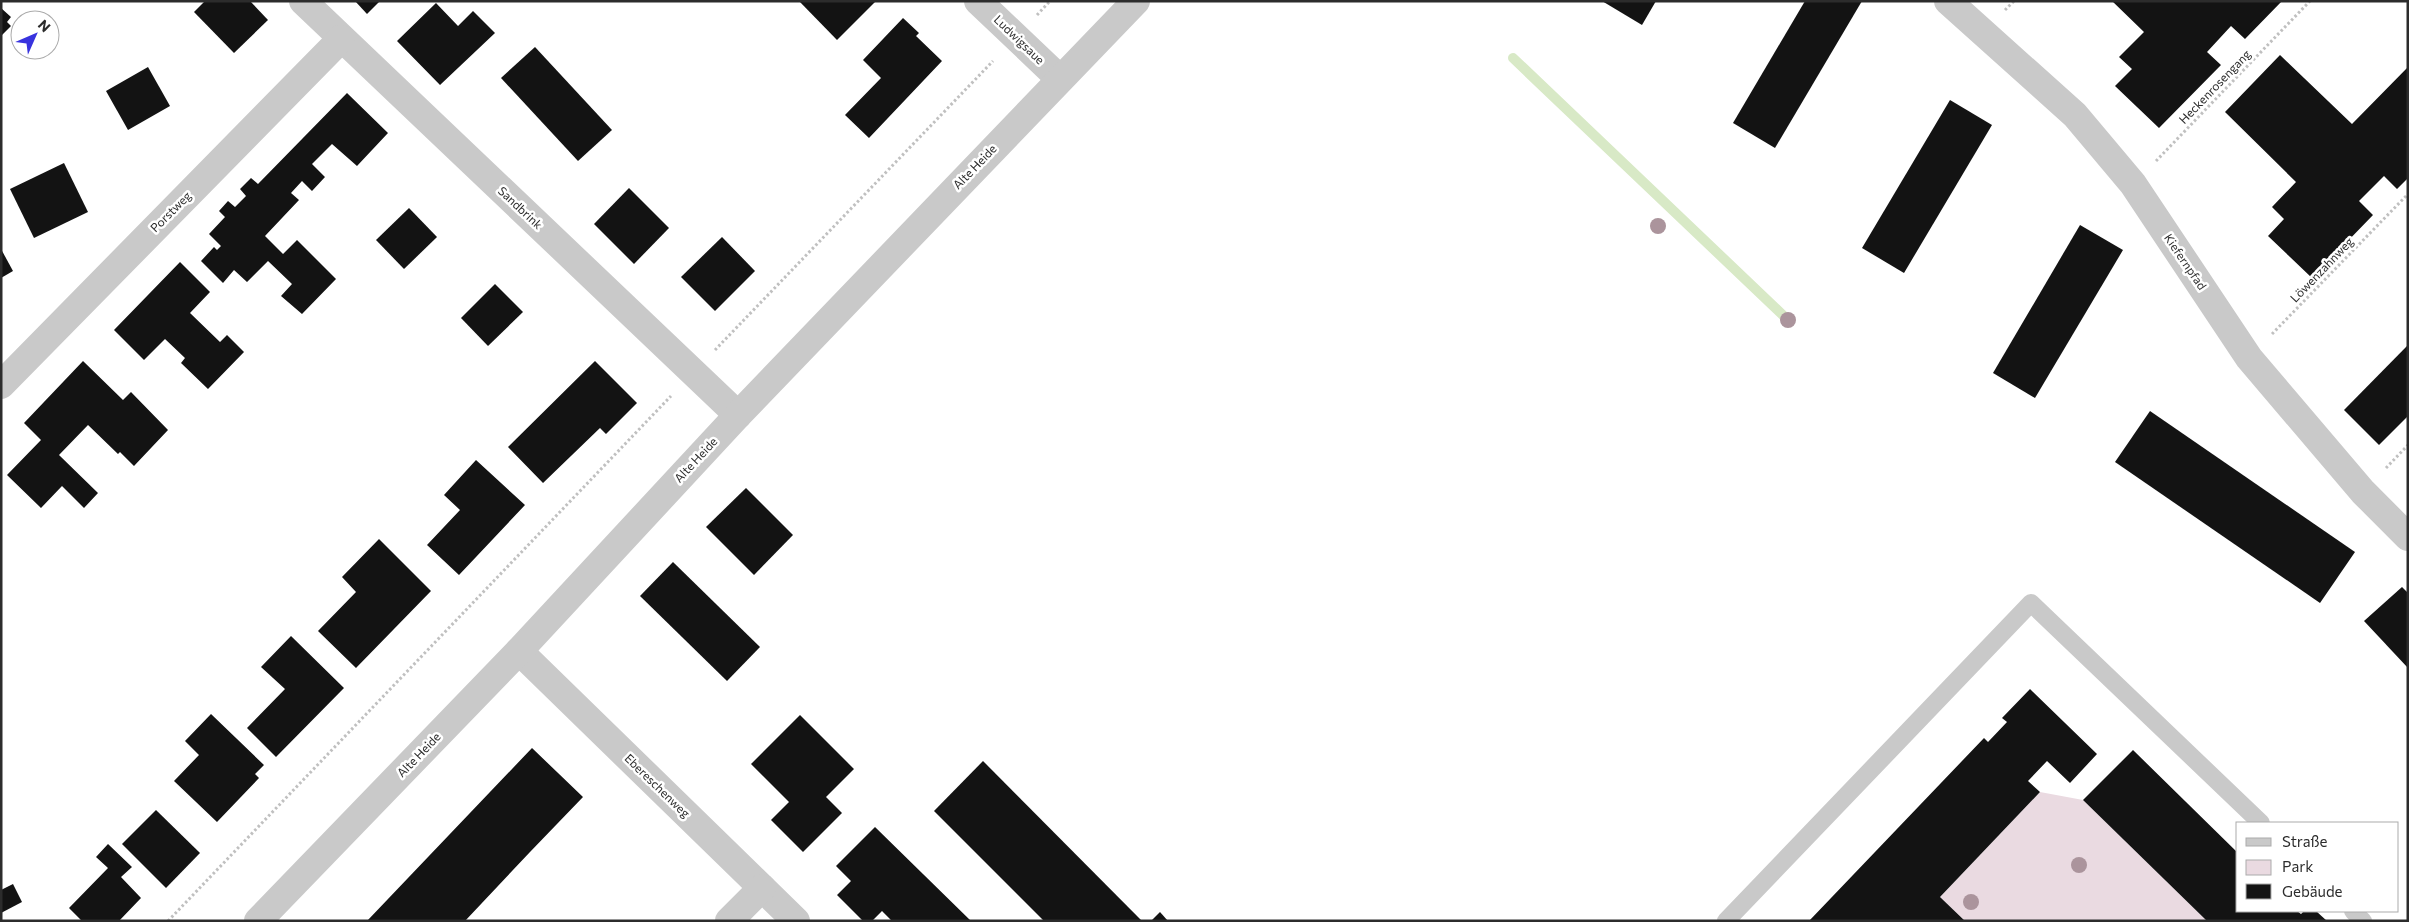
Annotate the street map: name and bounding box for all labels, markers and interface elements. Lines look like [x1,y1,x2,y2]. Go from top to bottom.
north arrow [10,10,60,60]
street label: Ludwigsaue [992,12,1048,67]
text: N [35,16,54,35]
street label: Heckenrosengang [2176,46,2253,126]
street label: Alte Heide [950,141,999,191]
street label: Sandbrink [496,183,546,232]
street label: Porstweg [147,188,194,235]
street label: Kiefernpfad [2162,231,2210,292]
street label: Löwenzahnweg [2287,234,2356,305]
street label: Alte Heide [671,434,720,485]
street label: Alte Heide [394,729,443,779]
street label: Ebereschenweg [622,751,693,820]
legend [2236,822,2399,912]
text: Straße [2282,832,2328,850]
text: Park [2282,857,2313,875]
text: Gebäude [2282,882,2343,900]

